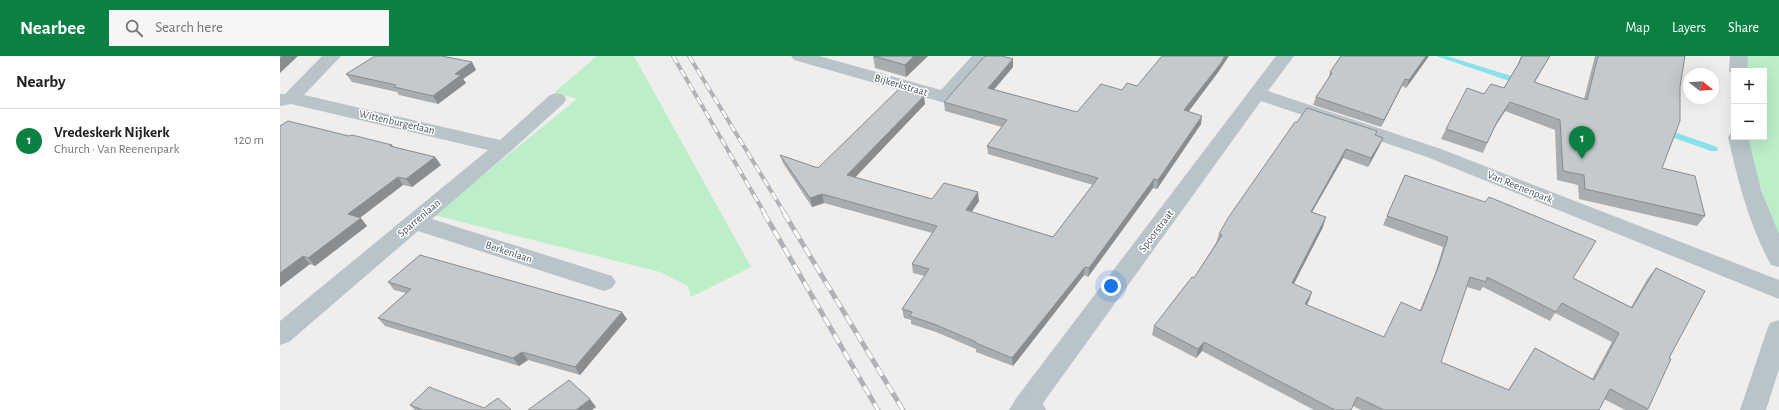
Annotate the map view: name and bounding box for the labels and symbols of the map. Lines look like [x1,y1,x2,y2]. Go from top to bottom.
north arrow [1683,68,1719,104]
street label: Bijkerkstraat [873,72,929,98]
street label: Wittenburgerlaan [358,108,436,136]
pin: 1 [1569,126,1595,159]
street label: Van Reenenpark [1486,169,1554,205]
street label: Sparrenlaan [396,197,442,239]
street label: Spoorstraat [1137,207,1176,254]
street label: Berkenlaan [484,239,534,265]
your location [1101,276,1121,296]

